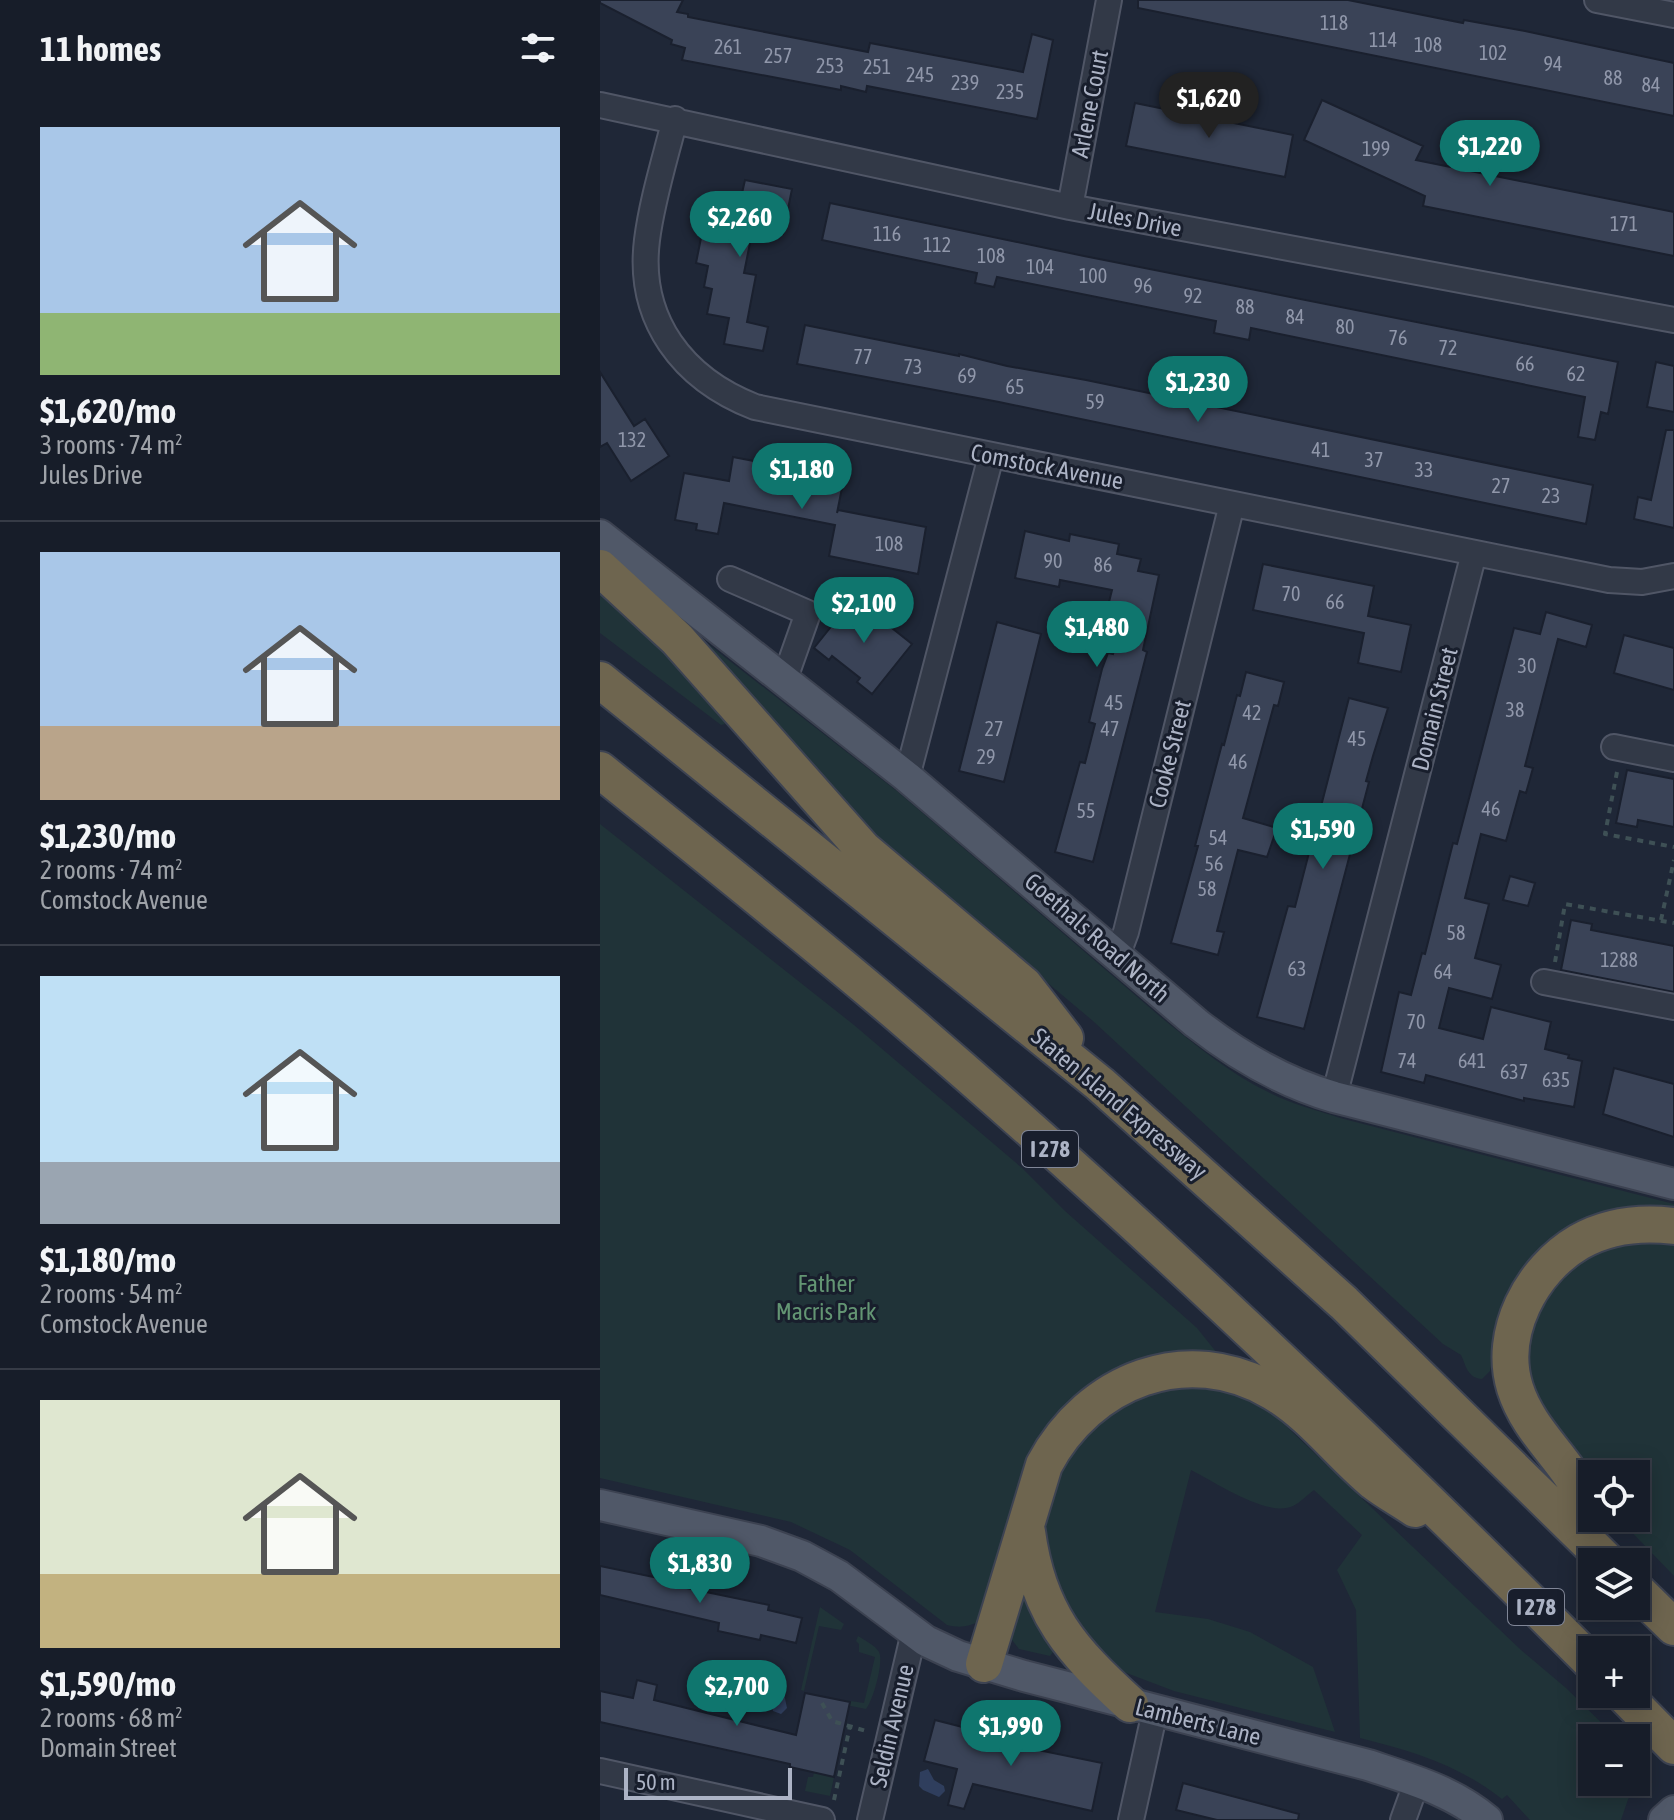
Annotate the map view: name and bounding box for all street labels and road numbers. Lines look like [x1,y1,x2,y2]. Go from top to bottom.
street label: Arlene Court [1066,48,1113,160]
street label: Jules Drive [1086,197,1184,242]
street label: Comstock Avenue [968,438,1126,495]
street label: Domain Street [1406,644,1463,773]
street label: Cooke Street [1143,697,1196,811]
street label: Goethals Road North [1020,868,1175,1008]
street label: Staten Island Expressway [1026,1022,1213,1185]
road number: I 278 [1022,1131,1078,1167]
road number: I 278 [1508,1589,1564,1625]
street label: Seldin Avenue [864,1662,919,1790]
street label: Lamberts Lane [1133,1693,1264,1750]

